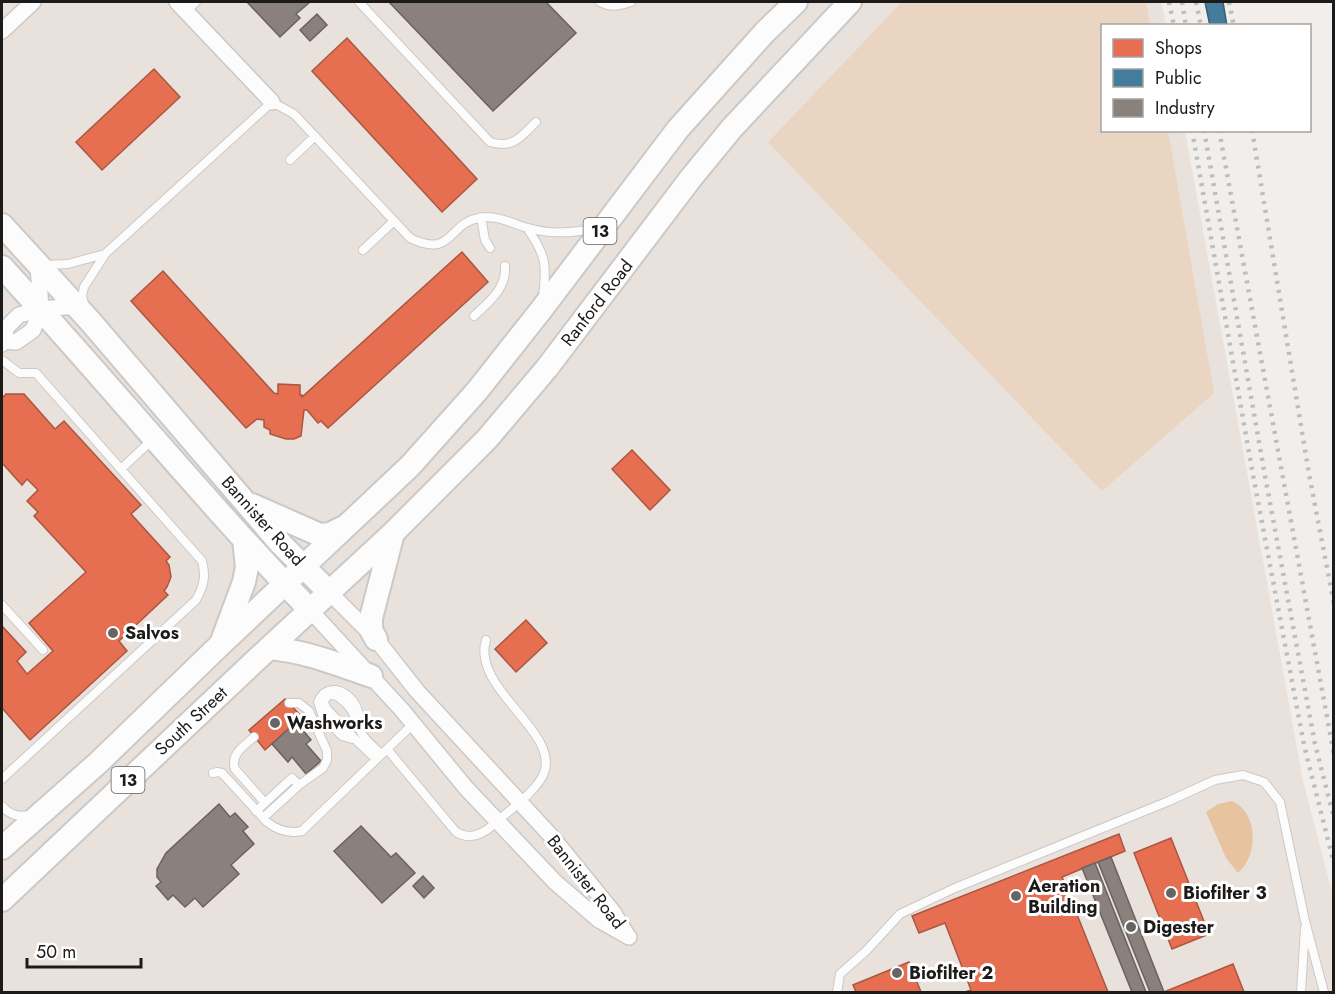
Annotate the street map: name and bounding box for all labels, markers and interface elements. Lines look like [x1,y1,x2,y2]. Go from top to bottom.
legend [1101,24,1311,132]
text: Shops [1155,35,1202,61]
text: Public [1155,65,1202,91]
text: Industry [1155,95,1215,121]
road number: 13 [584,218,616,244]
street label: Ranford Road [555,254,639,352]
street label: Bannister Road [215,470,311,572]
place label: Salvos [125,620,179,646]
marker: Salvos [106,626,120,640]
street label: South Street [149,680,234,762]
place label: Washworks [287,710,382,736]
marker: Washworks [268,716,282,730]
road number: 13 [112,767,144,793]
street label: Bannister Road [541,829,631,935]
place label: Aeration Building [1027,873,1100,920]
place label: Biofilter 3 [1183,880,1267,906]
marker: Biofilter 3 [1164,886,1178,900]
marker: Aeration Building [1009,889,1023,903]
place label: Digester [1143,914,1215,940]
marker: Digester [1124,920,1138,934]
scale bar [27,931,141,969]
text: 50 m [36,939,76,965]
place label: Biofilter 2 [909,960,993,986]
marker: Biofilter 2 [890,966,904,980]

